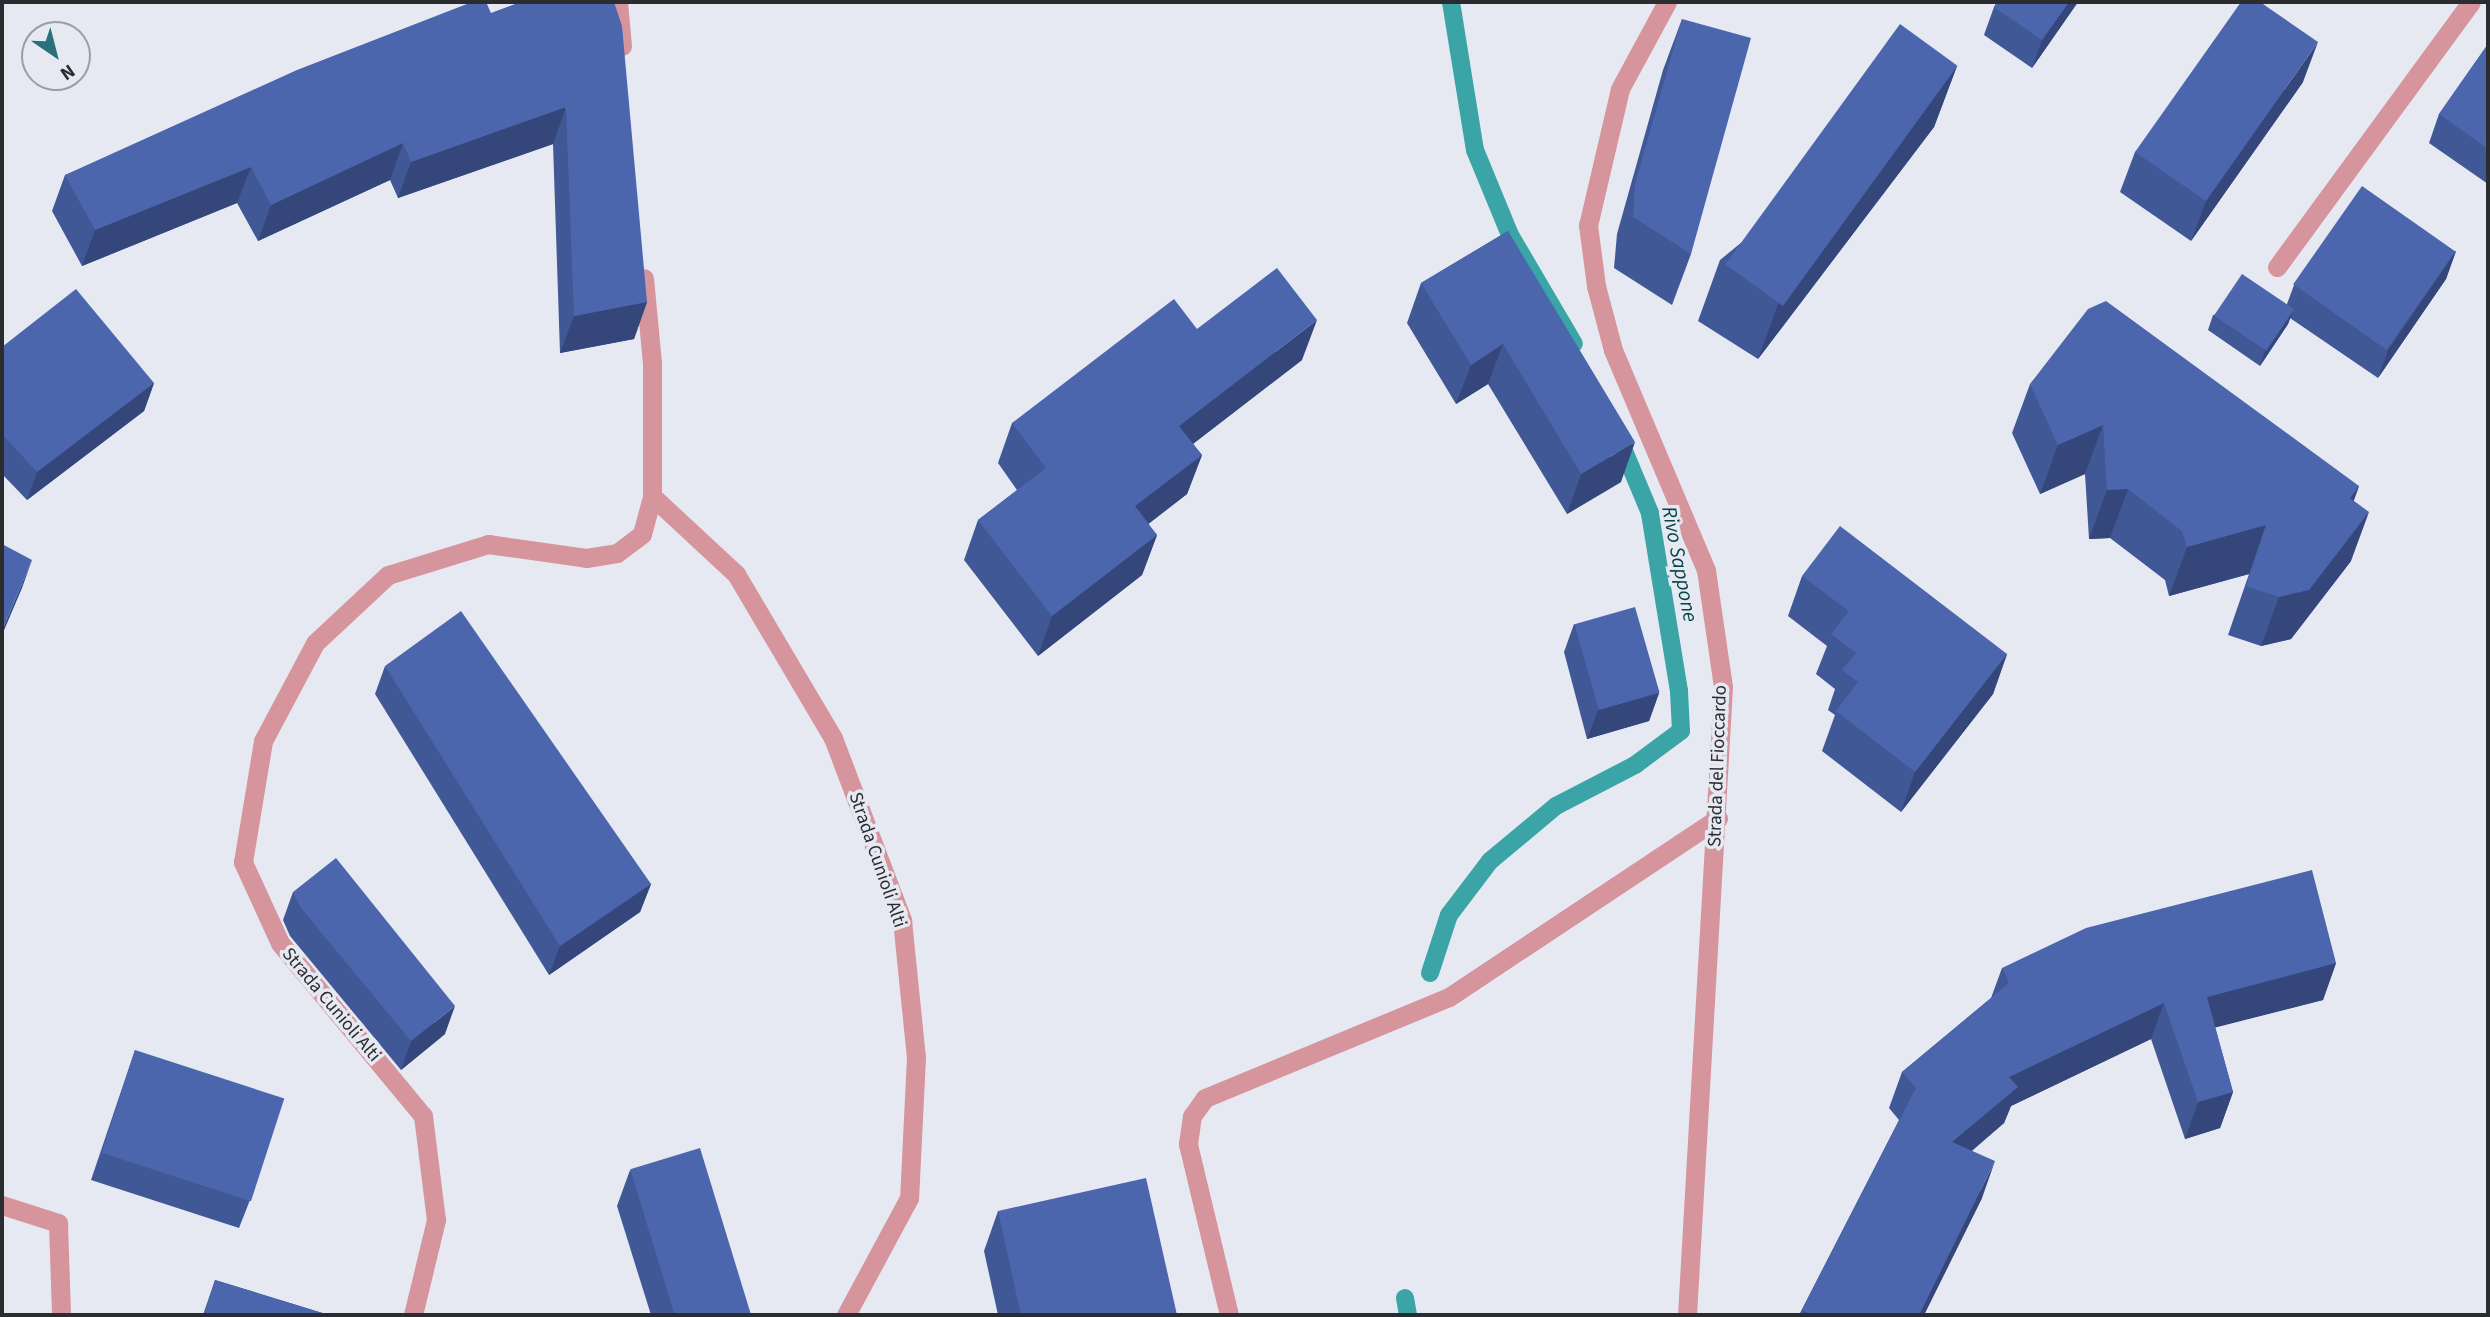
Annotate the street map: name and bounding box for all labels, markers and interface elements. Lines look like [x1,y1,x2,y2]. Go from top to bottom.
north arrow [21,21,91,91]
text: N [54,57,80,87]
water label: Rivo Sappone [1656,504,1704,624]
street label: Strada del Fioccardo [1704,685,1732,847]
street label: Strada Cunioli Alti [843,789,911,931]
street label: Strada Cunioli Alti [277,943,385,1067]

